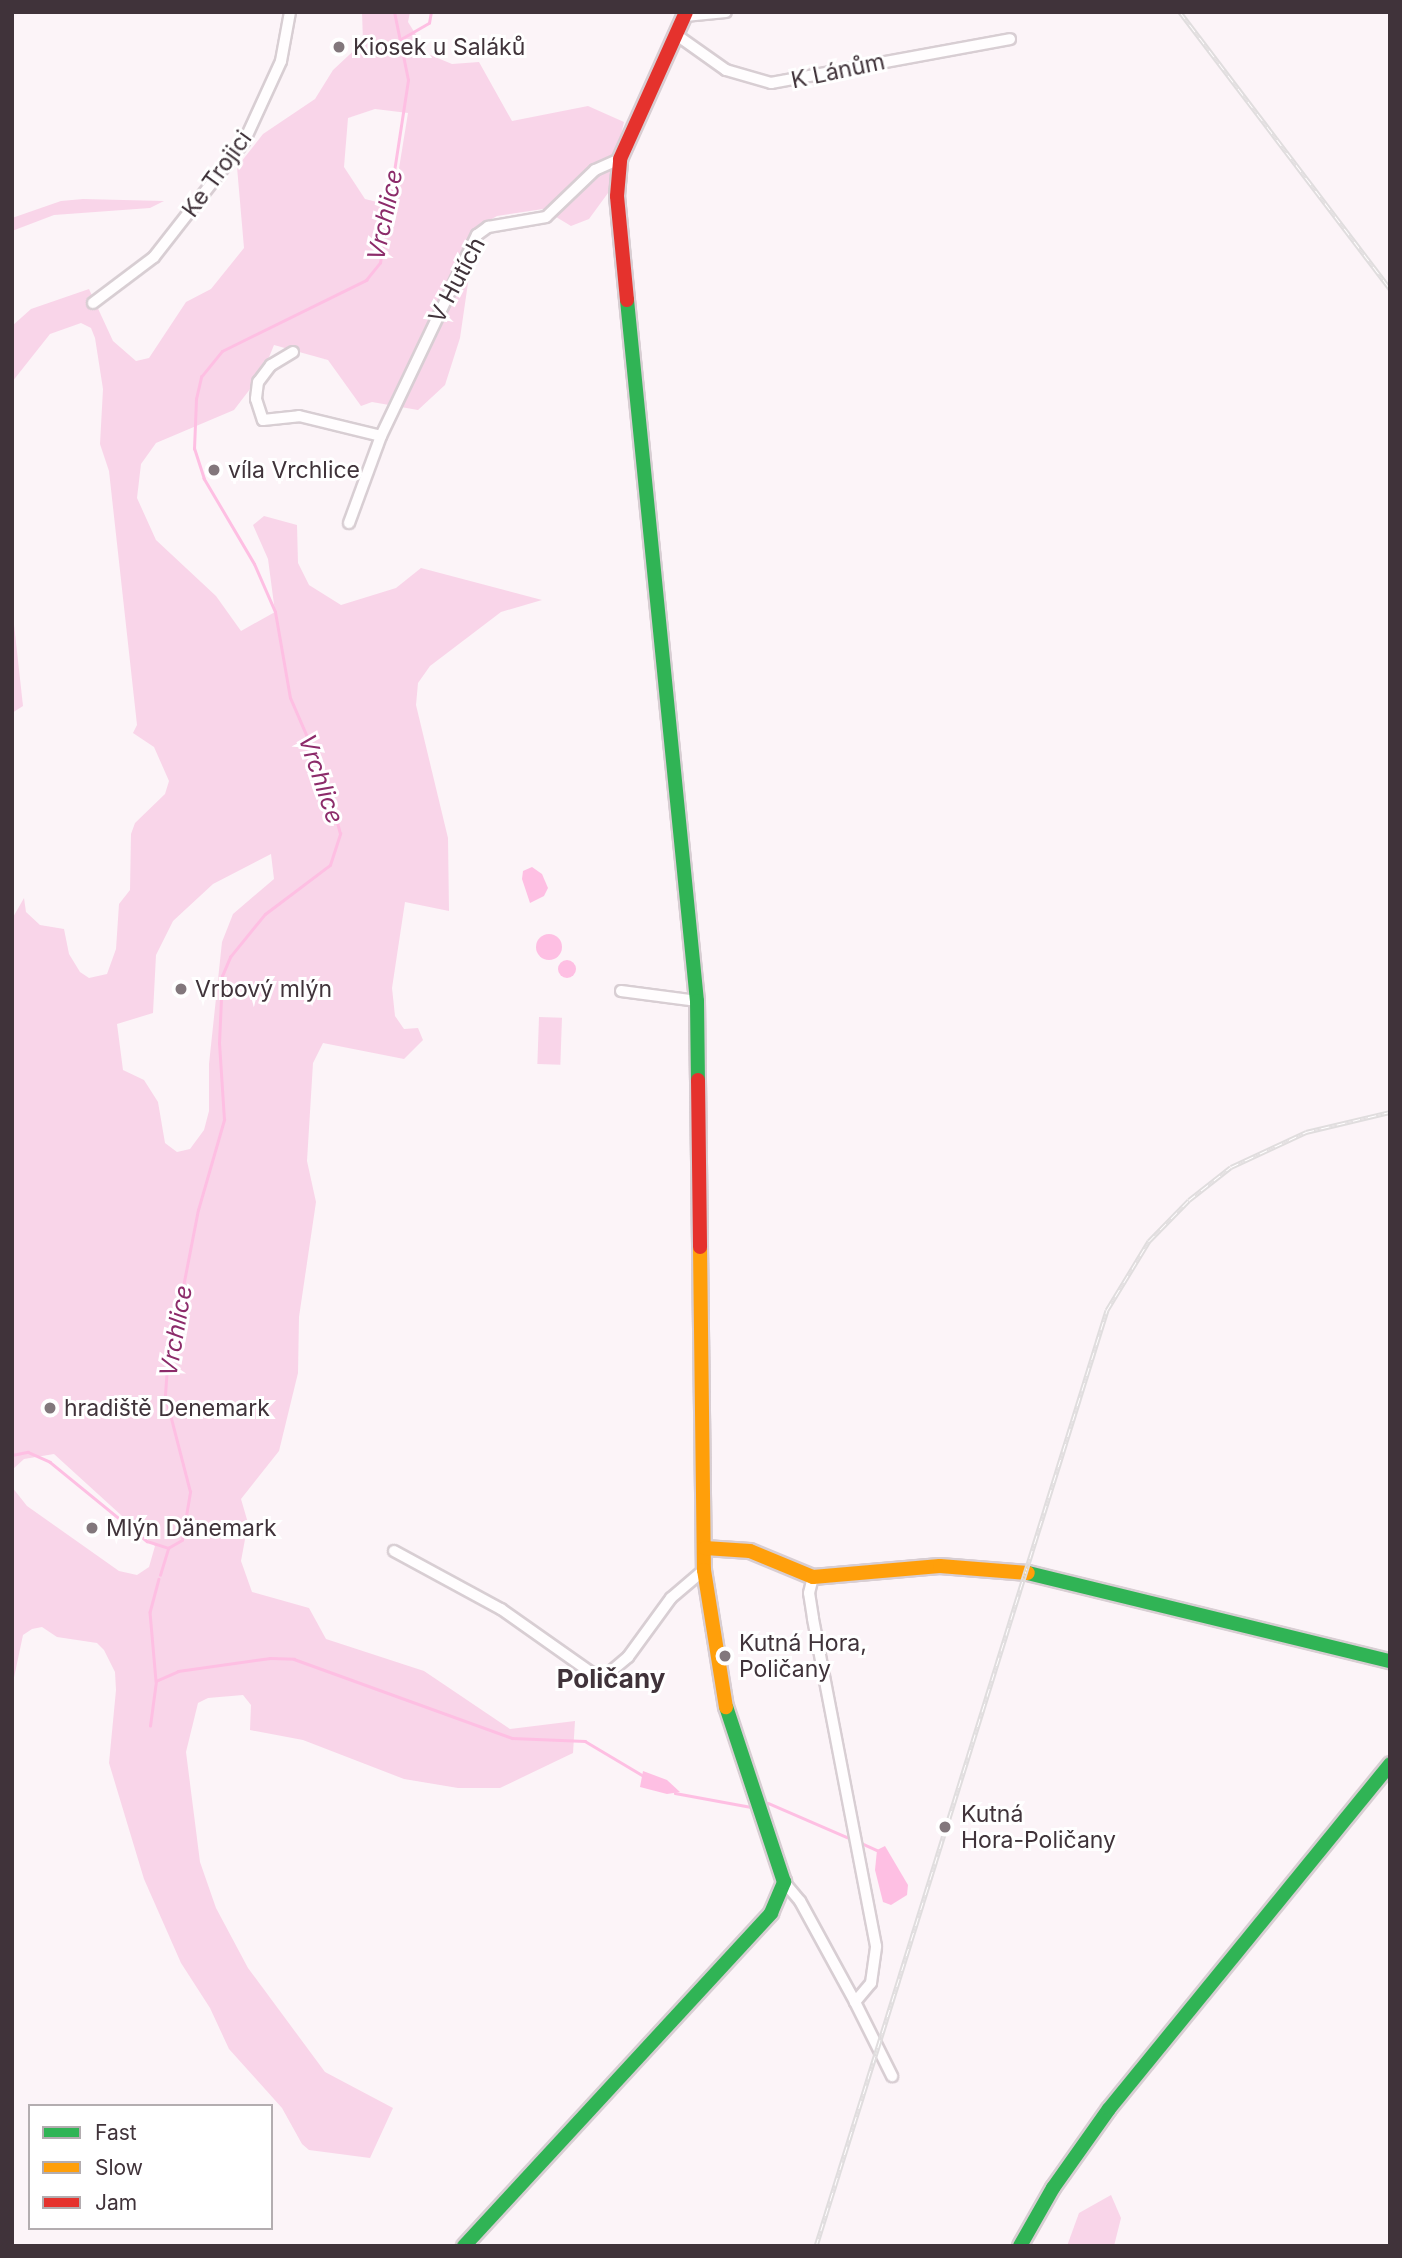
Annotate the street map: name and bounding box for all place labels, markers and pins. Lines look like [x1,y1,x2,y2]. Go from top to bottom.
place label: Kiosek u Saláků [353,33,525,61]
marker: Kiosek u Saláků [331,39,347,55]
place label: víla Vrchlice [228,456,360,484]
marker: víla Vrchlice [206,462,222,478]
place label: Vrbový mlýn [195,975,332,1003]
marker: Vrbový mlýn [173,981,189,997]
place label: hradiště Denemark [64,1394,270,1422]
marker: hradiště Denemark [42,1400,58,1416]
place label: Mlýn Dänemark [106,1514,277,1542]
marker: Mlýn Dänemark [84,1520,100,1536]
place label: Kutná Hora, Poličany [739,1629,867,1683]
marker: Kutná Hora, Poličany [717,1648,733,1664]
place label: Kutná Hora-Poličany [961,1800,1116,1854]
marker: Kutná Hora-Poličany [935,1817,955,1837]

